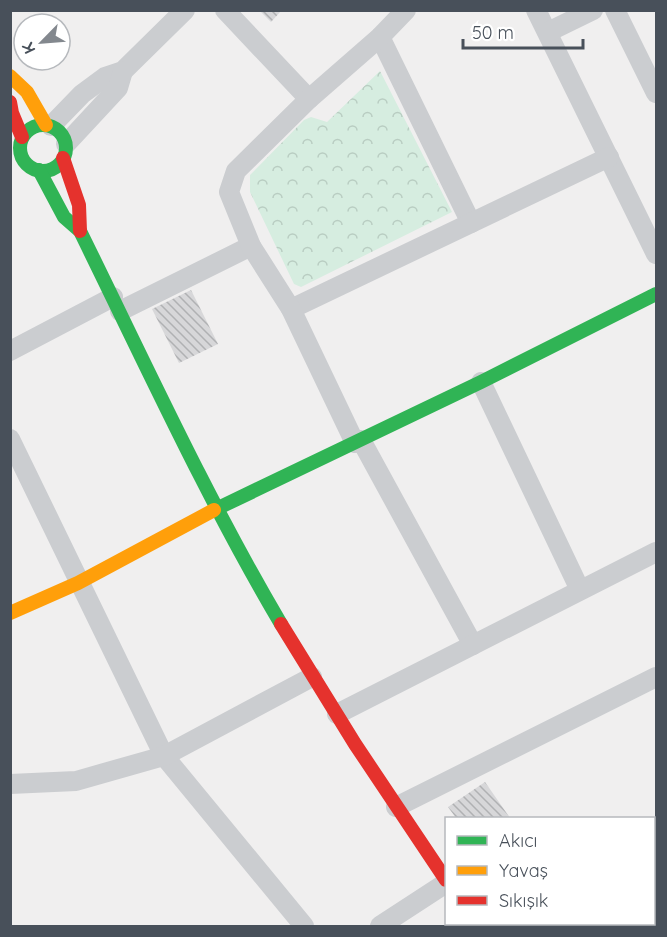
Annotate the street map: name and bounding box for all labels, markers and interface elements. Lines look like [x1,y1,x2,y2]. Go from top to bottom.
north arrow [12,12,72,72]
scale bar [463,12,583,50]
text: 50 m [472,21,514,44]
text: K [17,39,40,57]
legend [445,817,655,925]
text: Akıcı [499,829,537,852]
text: Yavaş [499,859,548,882]
text: Sıkışık [499,889,548,912]

